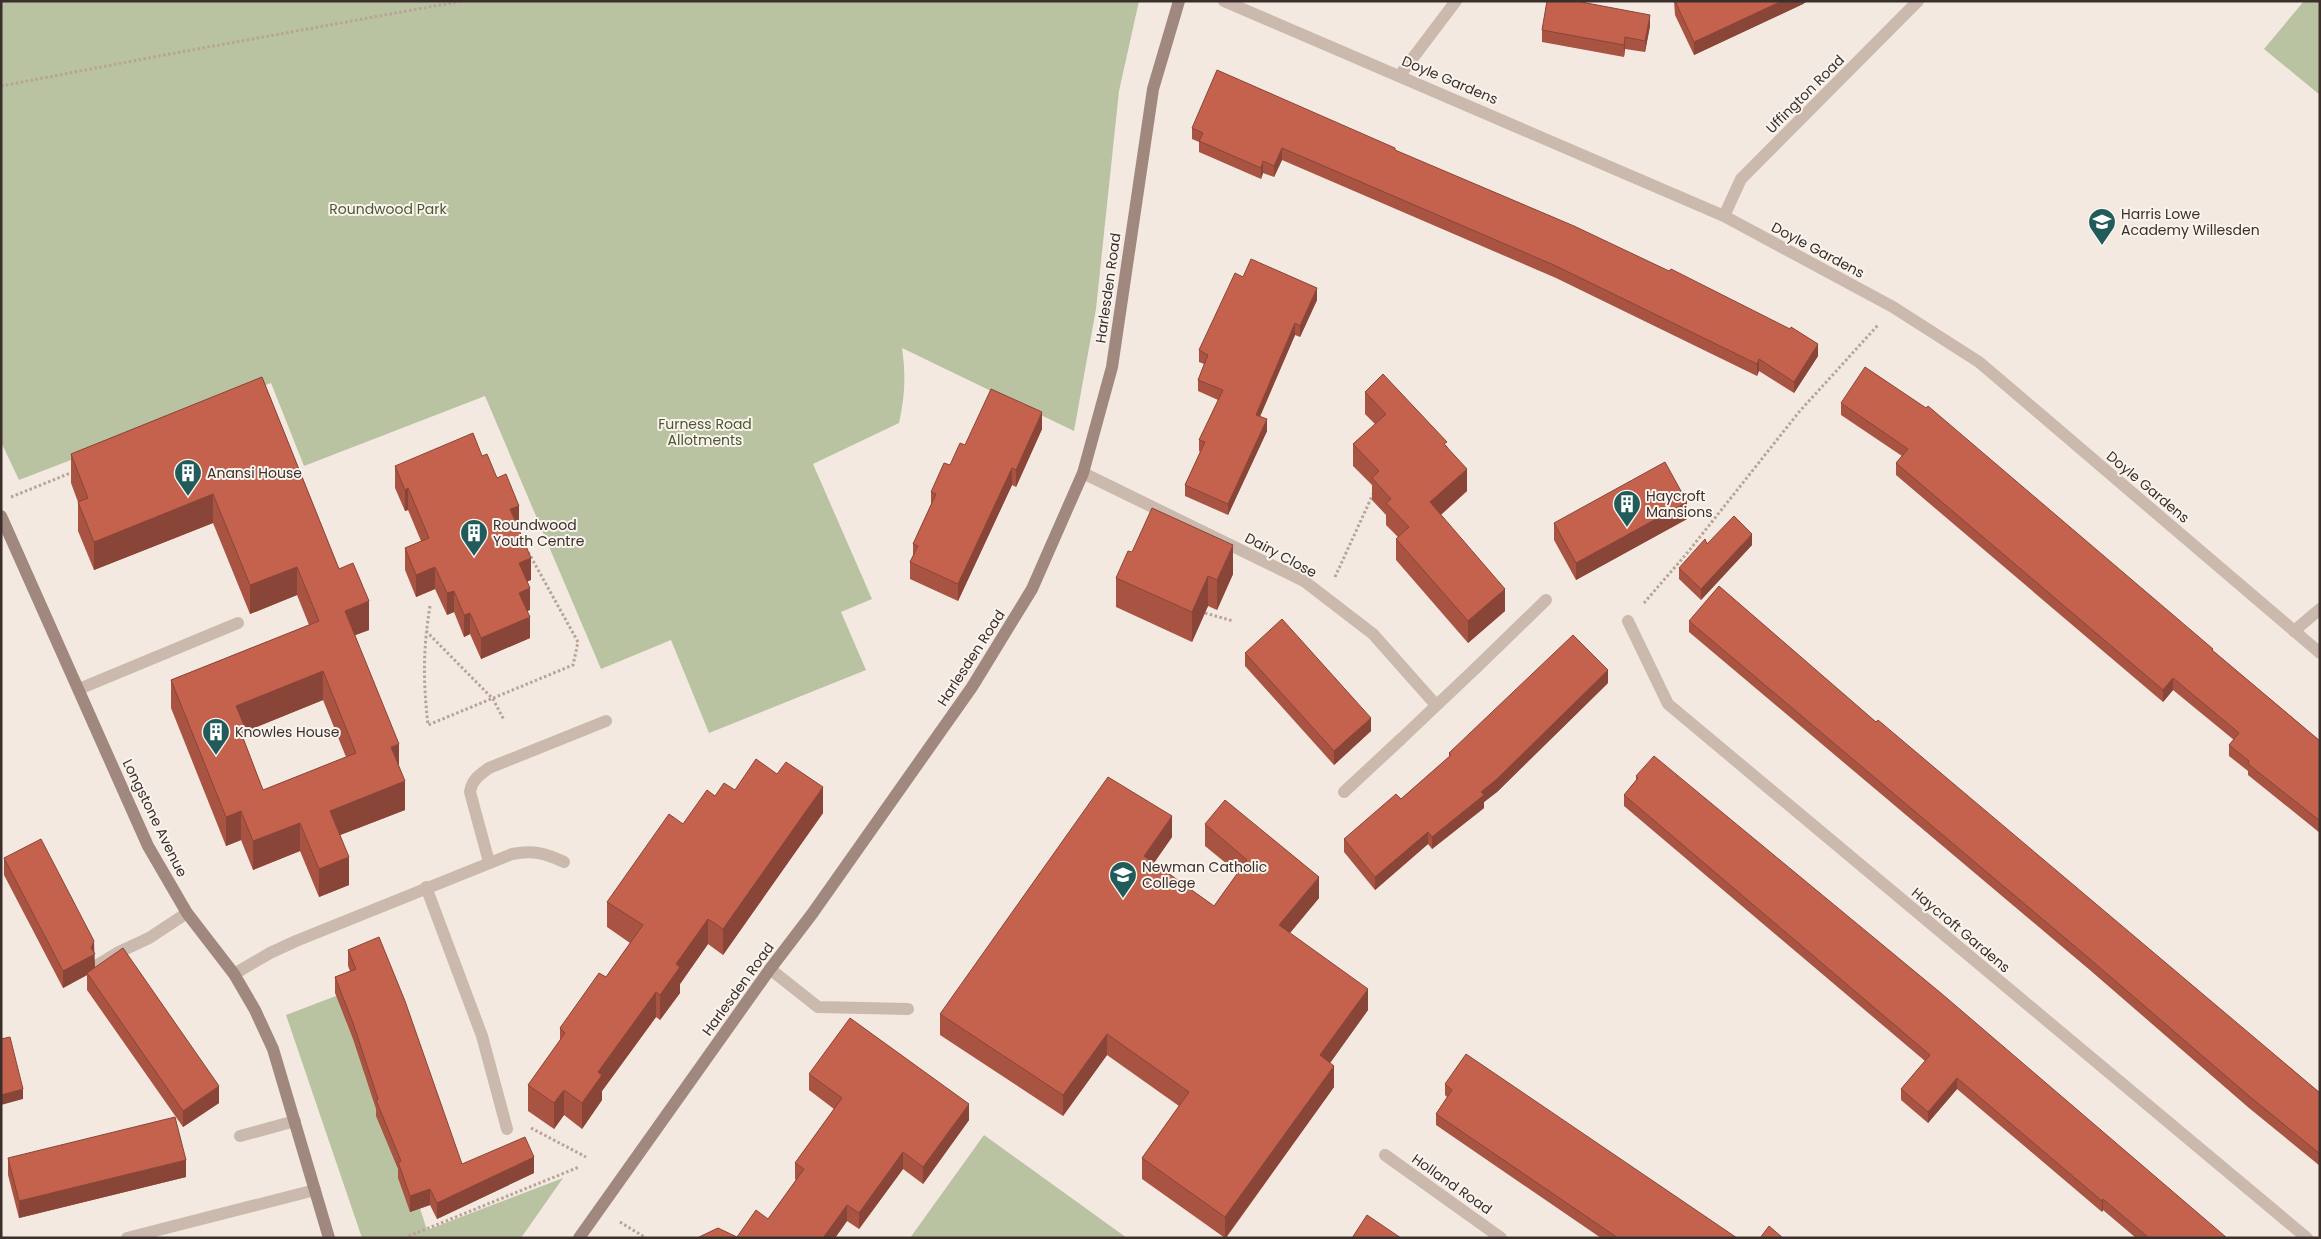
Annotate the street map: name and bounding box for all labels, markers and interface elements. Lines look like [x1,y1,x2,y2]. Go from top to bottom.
street label: Uffington Road [1761,50,1849,138]
street label: Doyle Gardens [1399,51,1501,109]
park label: Roundwood Park [329,199,448,219]
place label: Harris Lowe Academy Willesden [2121,204,2260,240]
school or university icon: Harris Lowe Academy Willesden [2087,207,2117,246]
street label: Doyle Gardens [1768,217,1868,283]
street label: Harlesden Road [1090,232,1126,344]
park label: Furness Road Allotments [658,414,752,450]
street label: Doyle Gardens [2102,446,2194,528]
building icon: Anansi House [173,458,203,497]
place label: Anansi House [207,463,302,483]
place label: Haycroft Mansions [1646,486,1712,522]
building icon: Haycroft Mansions [1612,489,1642,528]
place label: Roundwood Youth Centre [493,515,585,551]
building icon: Roundwood Youth Centre [459,518,489,557]
street label: Dairy Close [1241,528,1321,582]
street label: Harlesden Road [932,606,1010,710]
building icon: Knowles House [201,717,231,756]
place label: Knowles House [235,722,340,742]
street label: Longstone Avenue [118,756,192,881]
place label: Newman Catholic College [1142,857,1267,893]
school or university icon: Newman Catholic College [1108,860,1138,899]
street label: Haycroft Gardens [1907,883,2015,977]
street label: Harlesden Road [697,938,779,1040]
street label: Holland Road [1408,1149,1496,1219]

